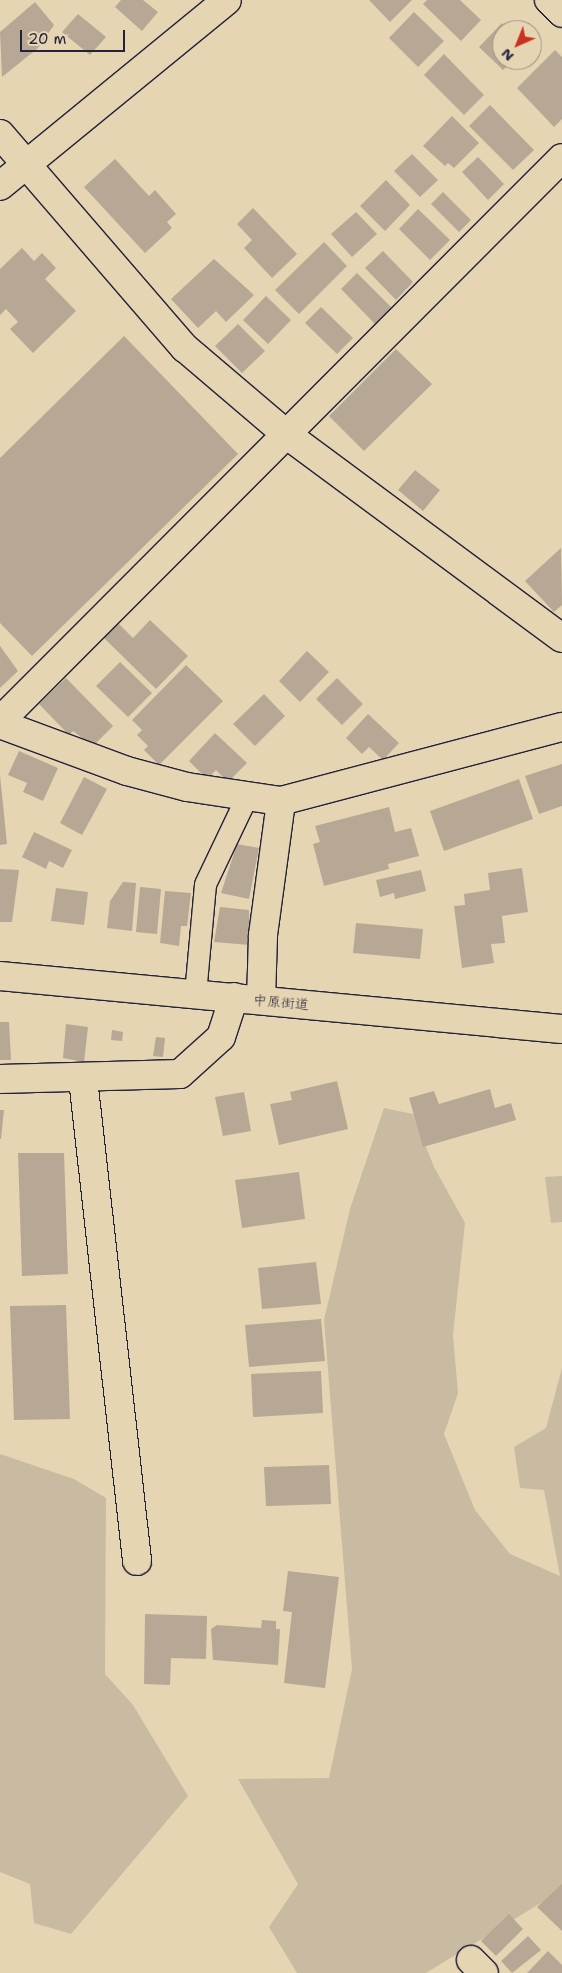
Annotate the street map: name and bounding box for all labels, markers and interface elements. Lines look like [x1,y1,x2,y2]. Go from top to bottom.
scale bar [22,20,128,52]
north arrow [492,20,542,70]
text: 20 m [28,29,67,49]
text: N [497,45,518,65]
street label: 中原街道 [252,991,310,1013]

